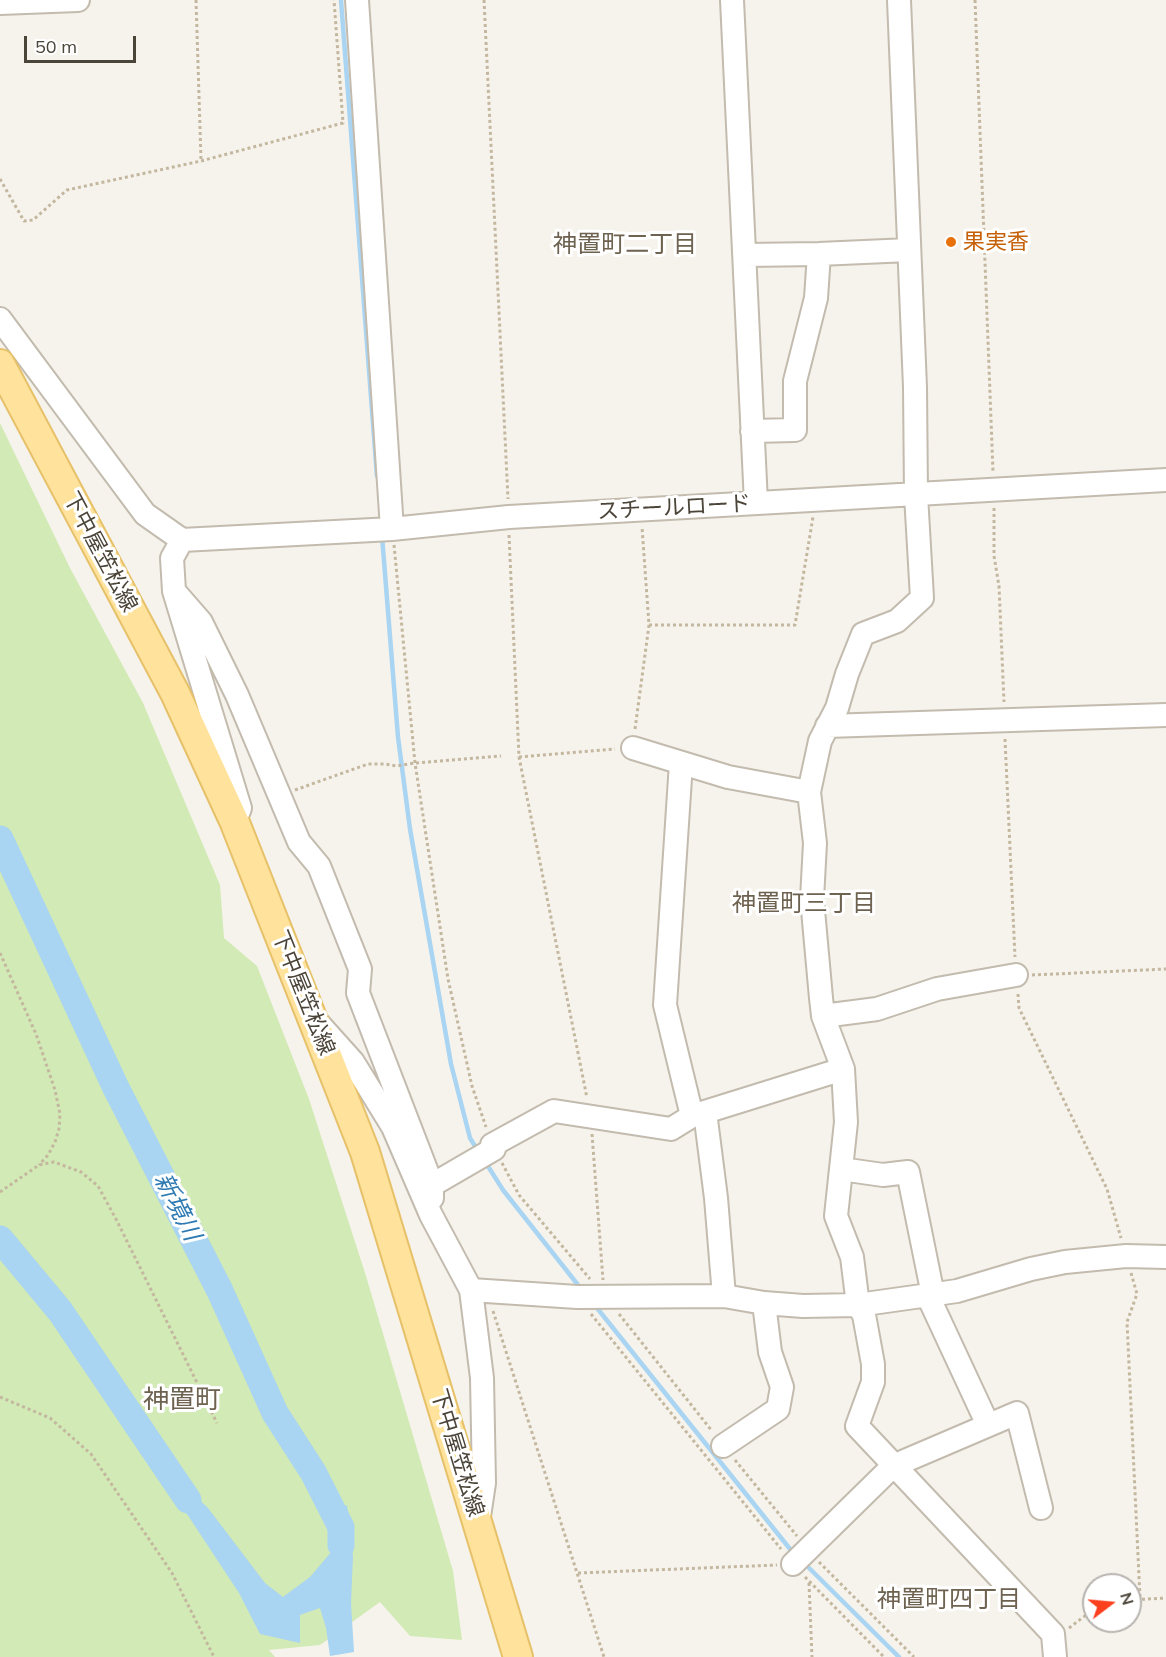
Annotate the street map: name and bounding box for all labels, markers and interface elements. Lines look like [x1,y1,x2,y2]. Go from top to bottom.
scale bar [27,24,140,62]
text: 50 m [35,35,77,58]
place label: 果実香 [963,229,1029,255]
district label: 神置町二丁目 [553,231,697,259]
marker: 果実香 [944,235,958,249]
street label: 下中屋笠松線 [57,488,143,616]
street label: スチールロード [596,491,752,525]
district label: 神置町三丁目 [732,890,876,918]
street label: 下中屋笠松線 [266,927,340,1059]
water label: 新境川 [148,1168,206,1246]
district label: 神置町 [143,1384,221,1416]
street label: 下中屋笠松線 [425,1386,489,1520]
north arrow [1082,1573,1142,1633]
district label: 神置町四丁目 [877,1586,1021,1614]
text: N [1116,1590,1139,1607]

